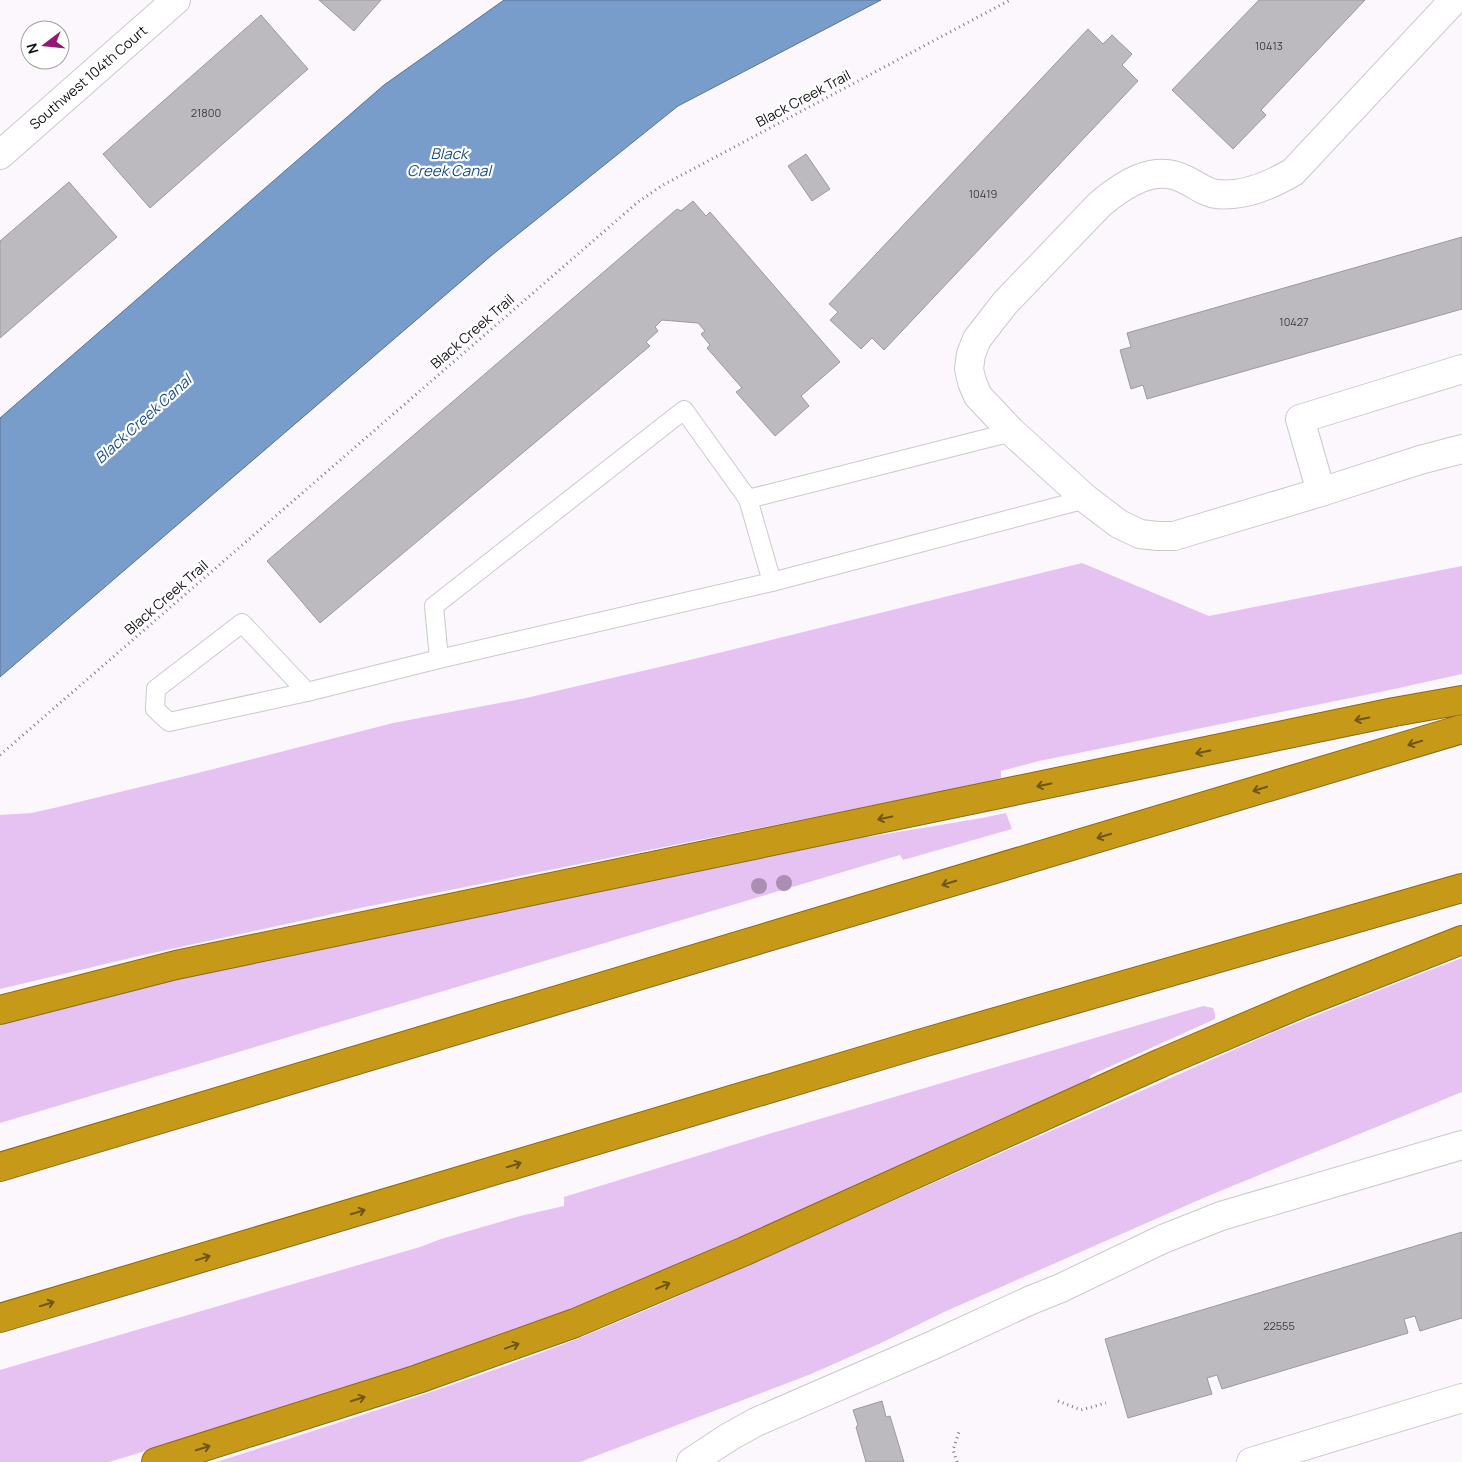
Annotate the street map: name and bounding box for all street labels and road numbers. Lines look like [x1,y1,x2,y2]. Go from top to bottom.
street label: Southwest 104th Court [25,20,151,133]
street label: Black Creek Trail [752,65,854,131]
street label: Black Creek Trail [426,289,518,373]
street label: Black Creek Trail [120,555,212,639]

